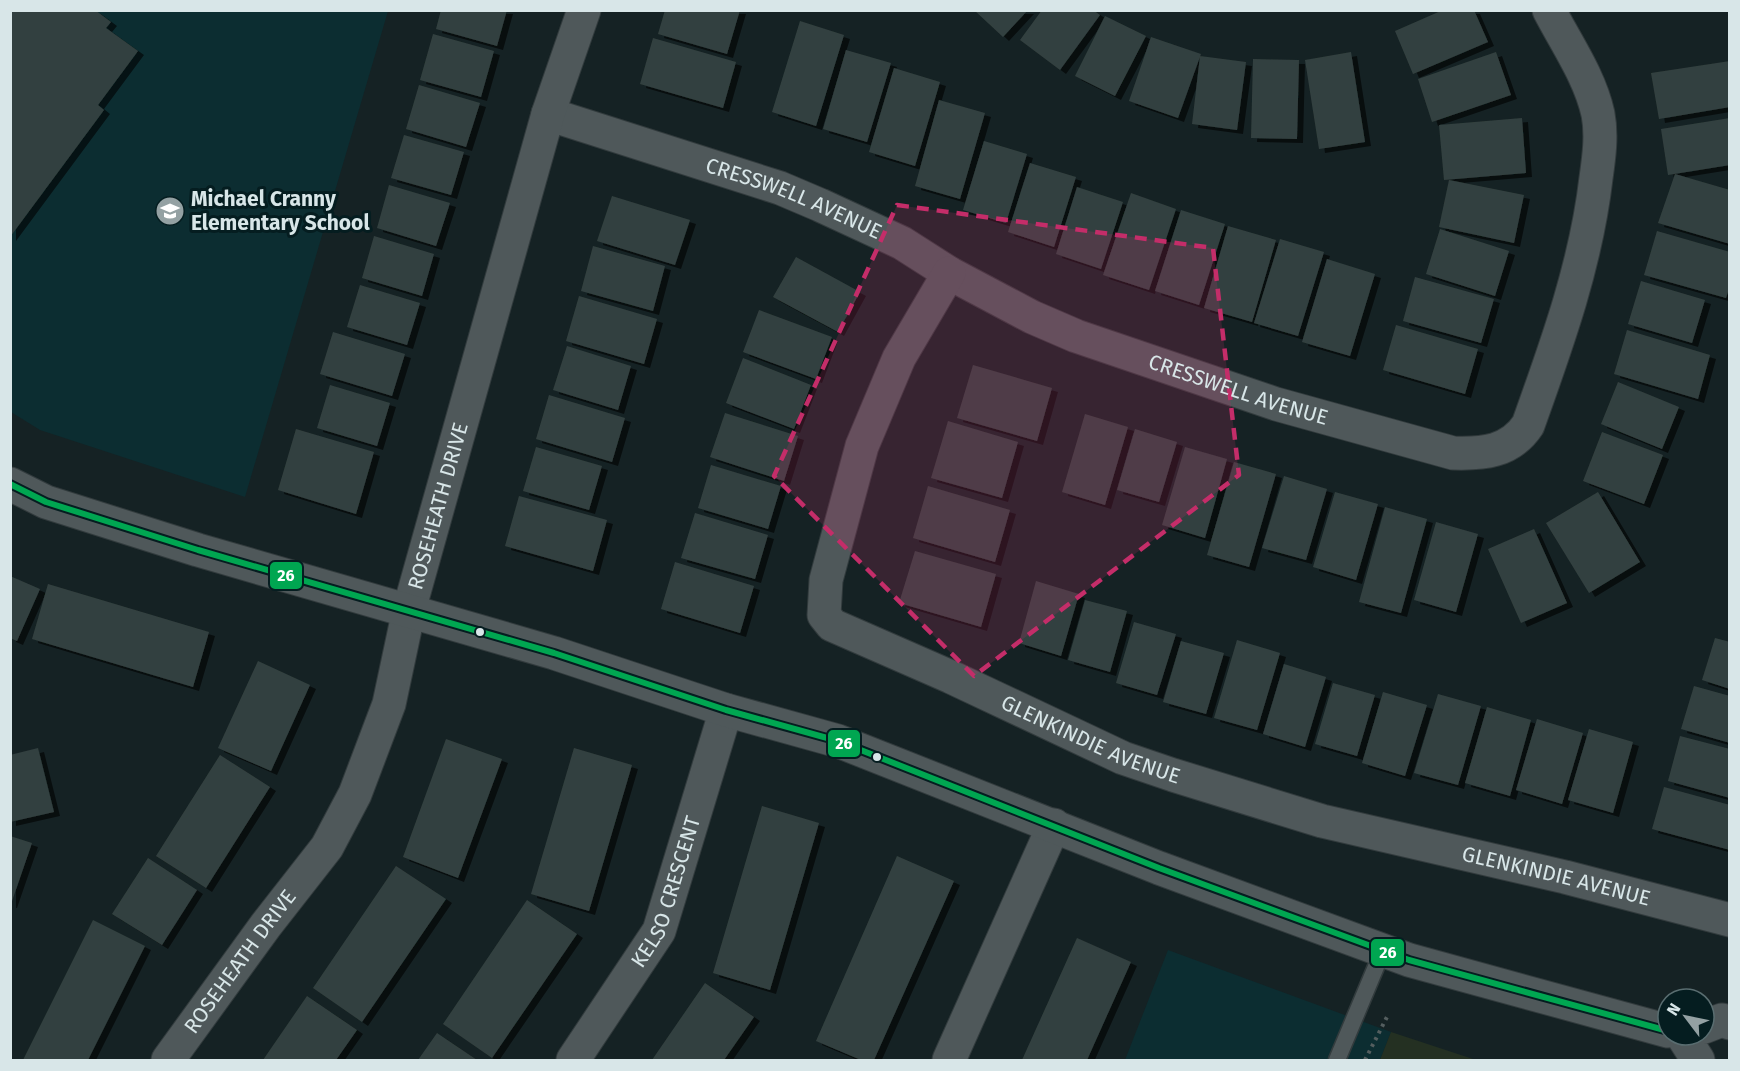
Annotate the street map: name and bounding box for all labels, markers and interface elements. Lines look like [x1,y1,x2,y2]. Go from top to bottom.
street label: CRESSWELL AVENUE [703,152,886,245]
place label: Michael Cranny Elementary School [191,186,370,236]
school or university icon: Michael Cranny Elementary School [154,195,186,227]
street label: CRESSWELL AVENUE [1145,349,1331,431]
street label: ROSEHEATH DRIVE [402,420,474,593]
line badge: 26 [269,561,303,590]
text: 26 [277,566,295,585]
unlabelled marker [474,626,486,638]
street label: GLENKINDIE AVENUE [997,689,1184,789]
line badge: 26 [827,729,861,758]
text: 26 [835,734,853,753]
unlabelled marker [871,751,883,763]
street label: KELSO CRESCENT [625,813,706,973]
street label: GLENKINDIE AVENUE [1459,841,1653,912]
street label: ROSEHEATH DRIVE [179,884,302,1039]
line badge: 26 [1370,938,1405,967]
text: 26 [1379,943,1397,962]
north arrow [1656,987,1716,1047]
text: N [1663,1000,1685,1019]

